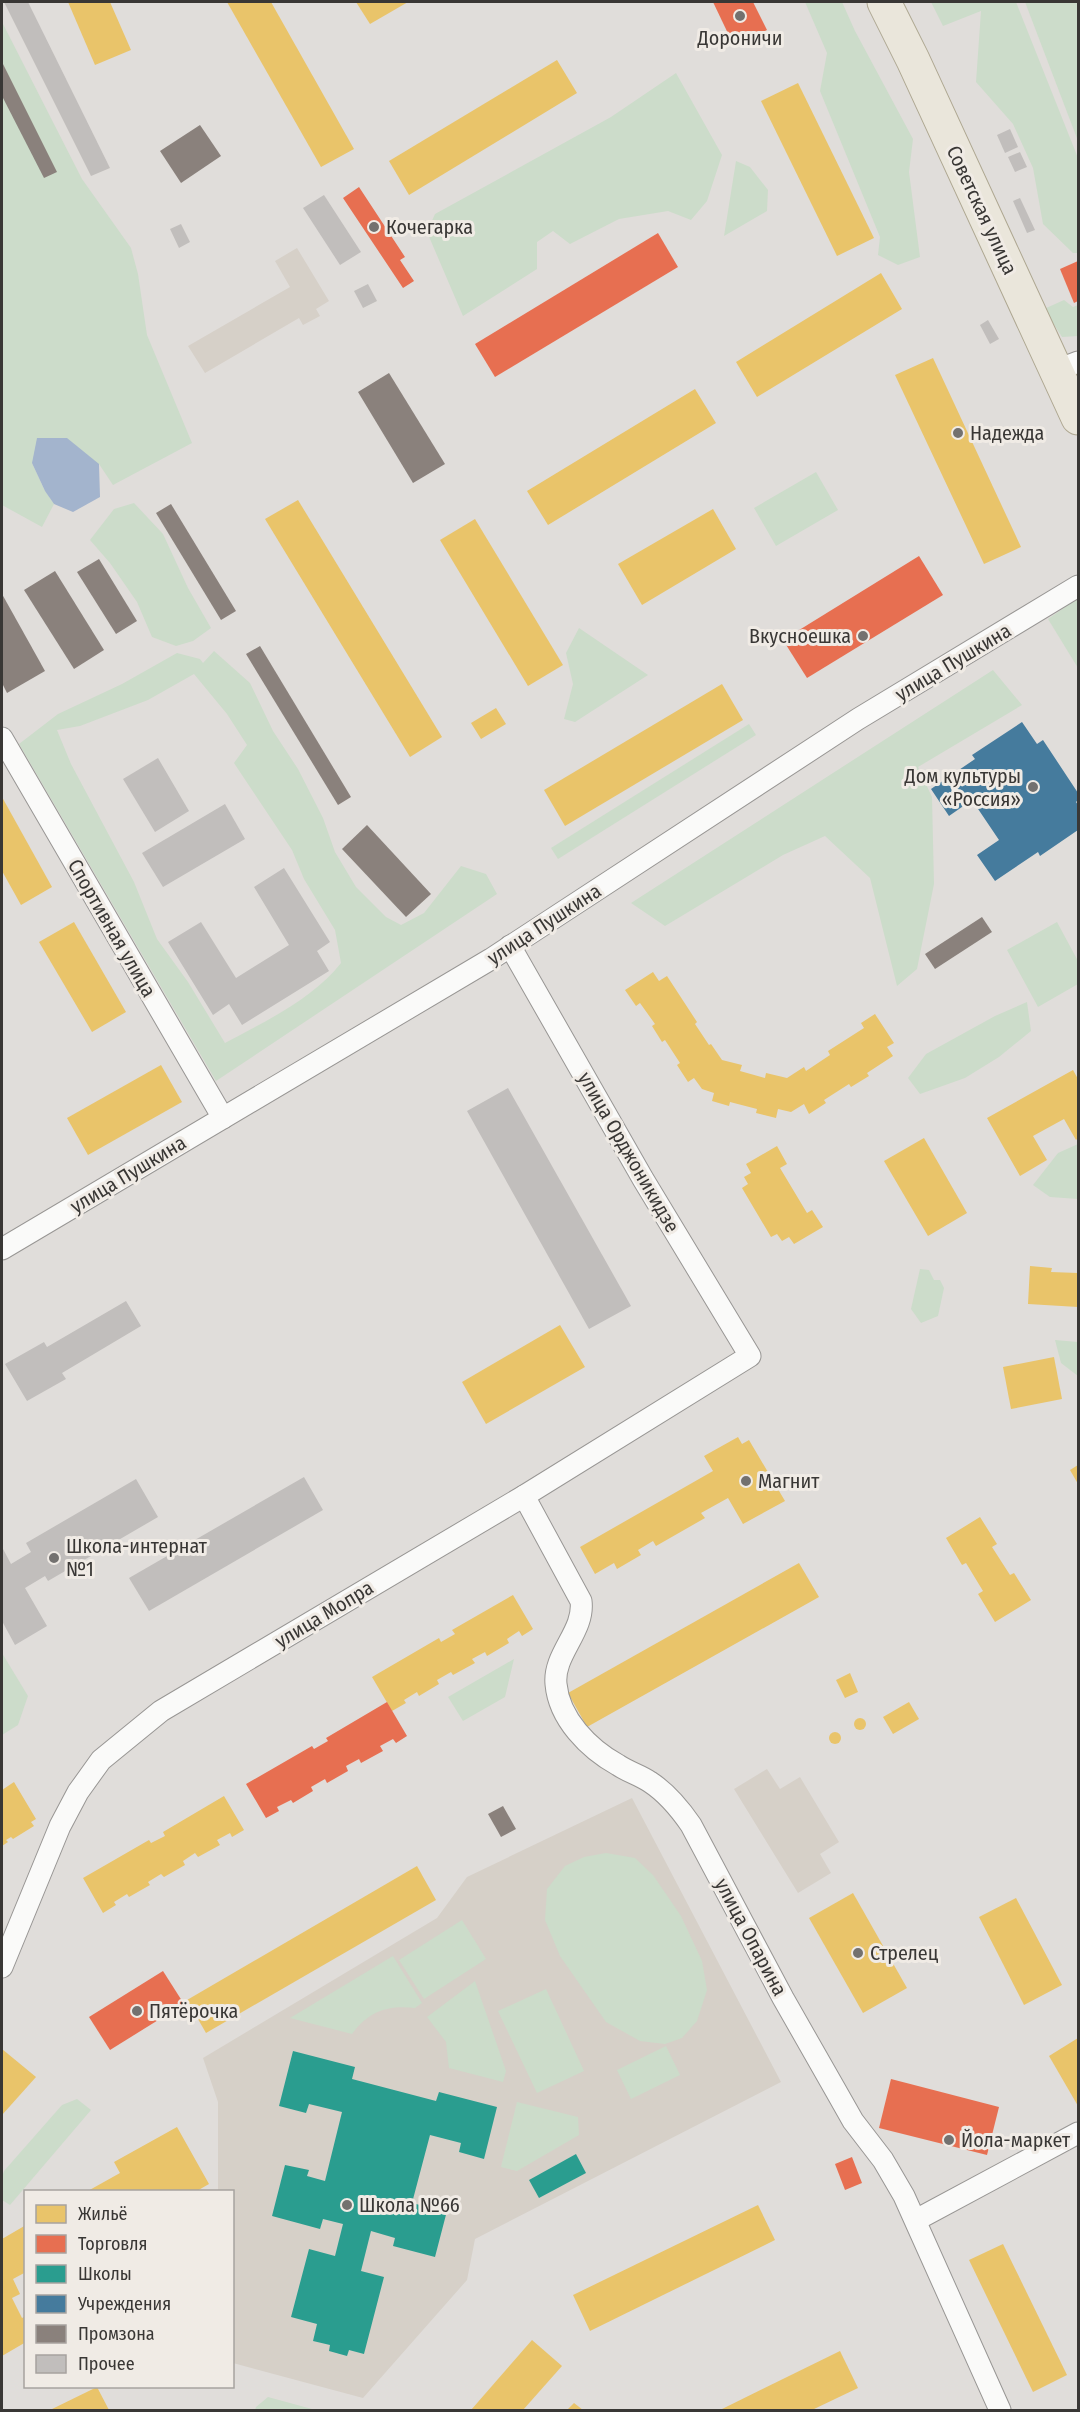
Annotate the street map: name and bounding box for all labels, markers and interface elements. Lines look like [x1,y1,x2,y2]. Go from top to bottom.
marker: Дороничи [733,9,747,23]
place label: Дороничи [697,26,782,50]
street label: Советская улица [942,142,1022,278]
place label: Кочегарка [386,215,473,239]
marker: Кочегарка [367,220,381,234]
place label: Надежда [970,421,1044,445]
marker: Надежда [951,426,965,440]
street label: улица Пушкина [891,618,1015,706]
place label: Вкусноешка [749,624,851,648]
marker: Вкусноешка [856,629,870,643]
place label: Дом культуры «Россия» [904,764,1021,811]
marker: Дом культуры «Россия» [1026,780,1040,794]
street label: Спортивная улица [63,855,161,1001]
street label: улица Пушкина [483,878,605,970]
street label: улица Орджоникидзе [573,1067,685,1237]
street label: улица Пушкина [66,1130,190,1218]
place label: Магнит [758,1469,820,1493]
marker: Магнит [739,1474,753,1488]
place label: Школа-интернат №1 [66,1534,208,1581]
marker: Школа-интернат №1 [47,1551,61,1565]
street label: улица Мопра [271,1575,377,1653]
street label: улица Опарина [710,1874,792,2000]
place label: Стрелец [870,1941,939,1965]
marker: Стрелец [851,1946,865,1960]
place label: Пятёрочка [149,1999,238,2023]
marker: Пятёрочка [130,2004,144,2018]
place label: Йола-маркет [961,2128,1071,2152]
marker: Йола-маркет [942,2133,956,2147]
legend [24,2190,234,2388]
place label: Школа №66 [359,2193,460,2217]
marker: Школа №66 [340,2198,354,2212]
text: Жильё [78,2203,128,2225]
text: Торговля [78,2233,147,2255]
text: Школы [78,2263,132,2285]
text: Учреждения [77,2293,171,2315]
text: Промзона [78,2323,155,2345]
text: Прочее [78,2353,135,2375]

